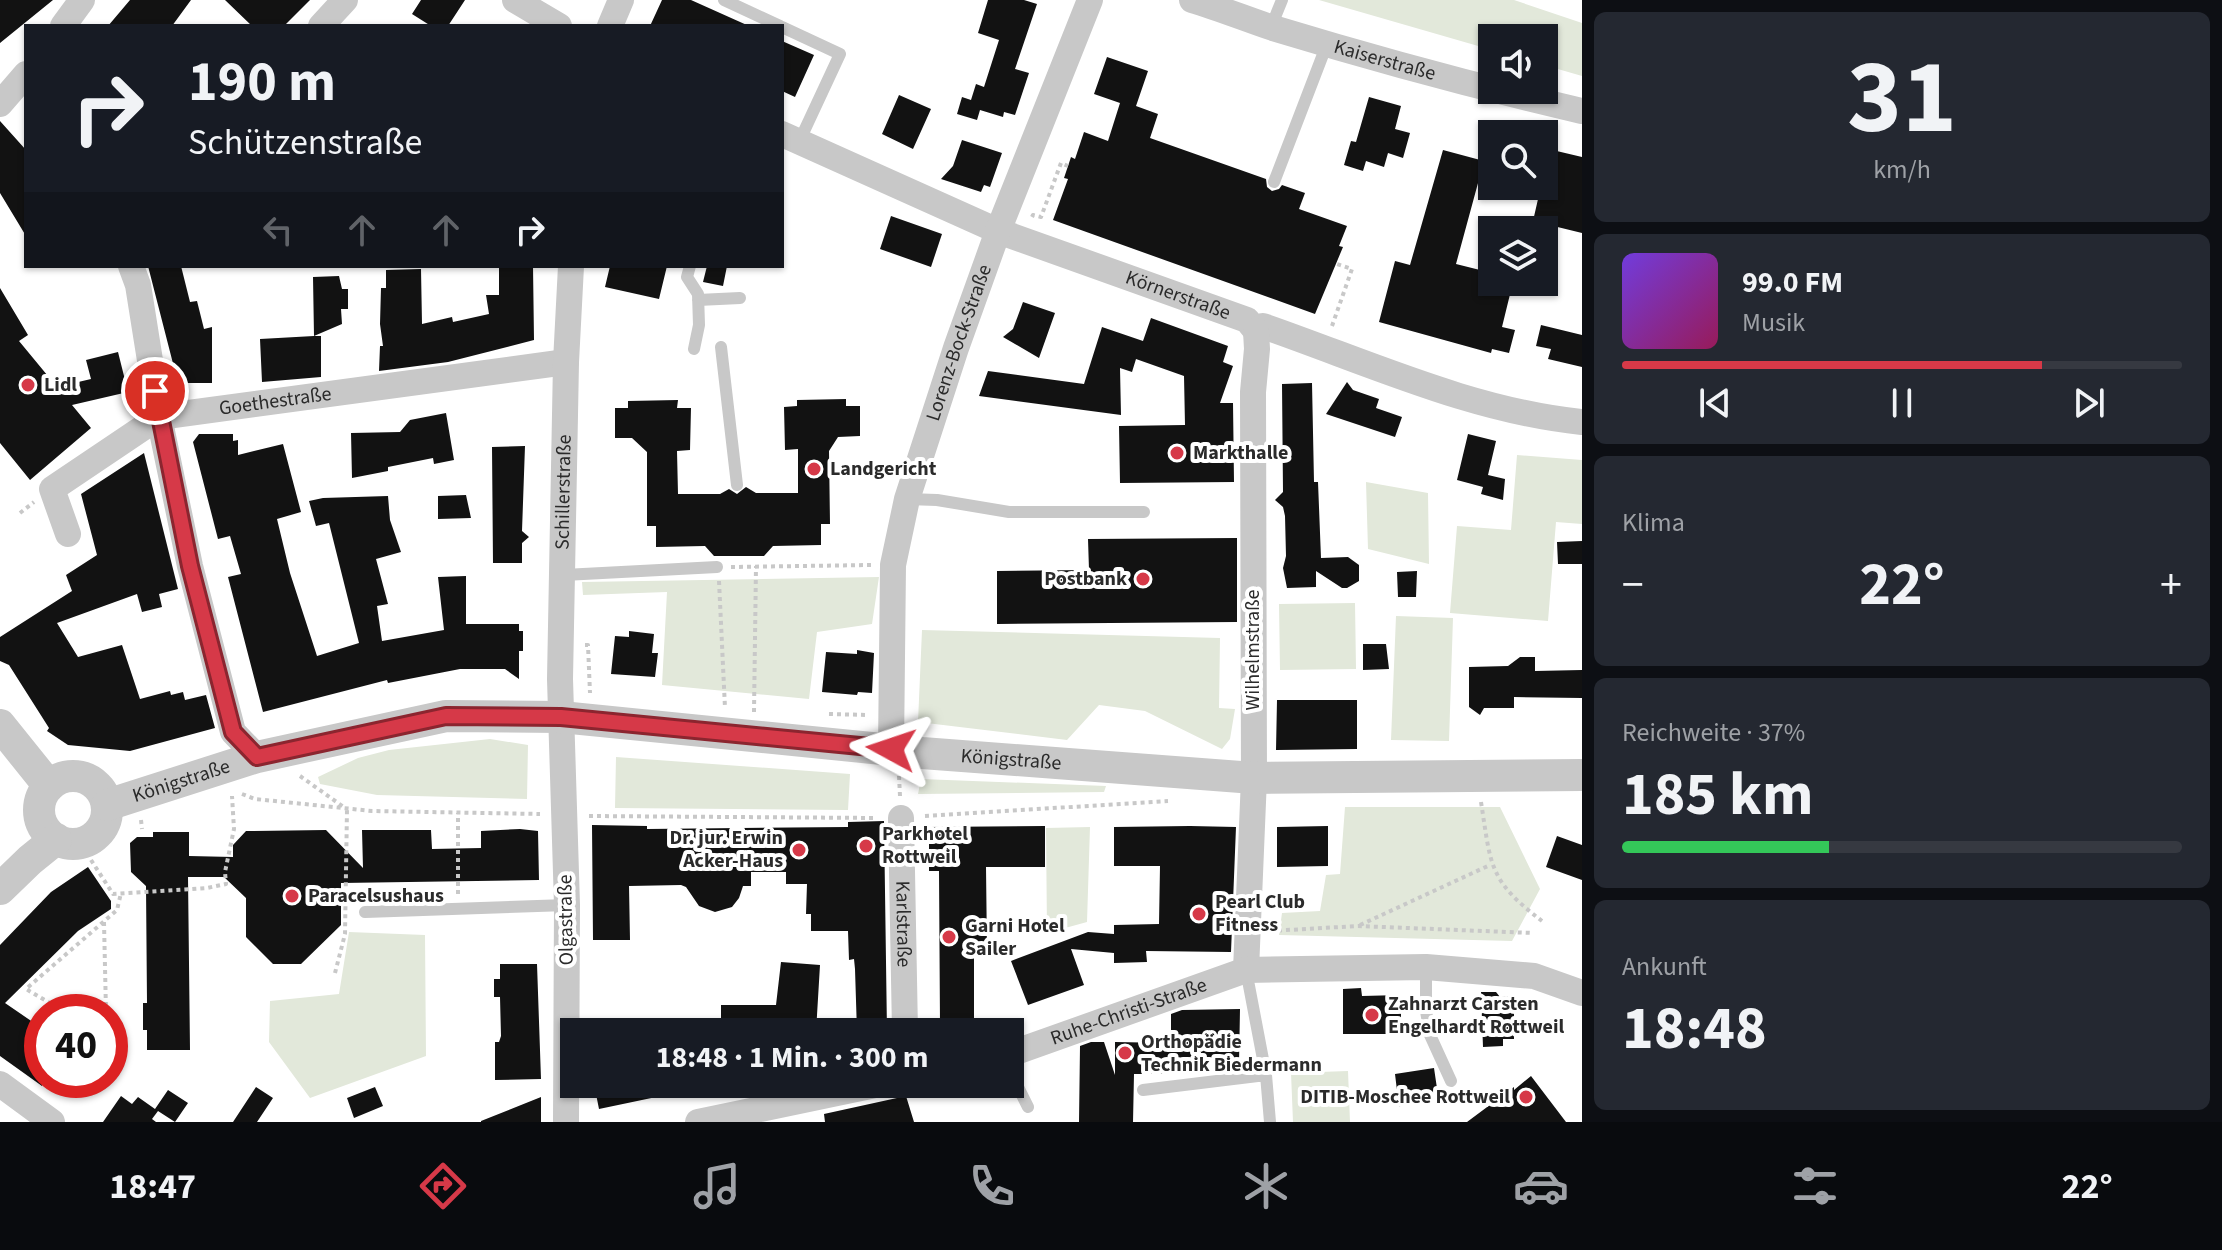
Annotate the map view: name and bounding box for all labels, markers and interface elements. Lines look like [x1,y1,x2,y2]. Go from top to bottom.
map controls [1478,24,1558,296]
button: sound [1478,24,1558,104]
text: 31 [1847,25,1957,173]
street label: Kaiserstraße [1330,33,1439,88]
text: 190 m [188,43,336,122]
icon: right [56,56,160,160]
text: Schützenstraße [188,117,422,168]
button: search [1478,120,1558,200]
text: km/h [1873,151,1931,188]
icon: left [256,208,300,252]
icon: ahead [340,208,384,252]
icon: ahead [424,208,468,252]
icon: right [508,208,552,252]
button: layers [1478,216,1558,296]
street label: Lorenz-Bock-Straße [919,261,999,425]
text: 99.0 FM [1742,261,1843,304]
street label: Körnerstraße [1122,264,1235,327]
text: Musik [1742,304,1805,341]
pin [121,357,189,425]
icon: arrive [133,369,177,413]
place label: Lidl [44,371,77,399]
marker: Lidl [19,376,37,394]
street label: Goethestraße [217,380,333,423]
icon: previous [1693,381,1737,425]
icon: pause [1880,381,1924,425]
icon: next [2067,381,2111,425]
street label: Schillerstraße [548,434,579,550]
place label: Markthalle [1193,439,1288,467]
marker: Markthalle [1168,444,1186,462]
place label: Landgericht [830,455,937,483]
marker: Landgericht [805,460,823,478]
text: Klima [1622,504,1685,541]
text: 22° [1859,543,1945,628]
text: − [1622,554,1644,617]
text: + [2160,554,2182,617]
place label: Postbank [1044,565,1127,593]
marker: Postbank [1134,570,1152,588]
street label: Wilhelmstraße [1239,589,1267,710]
position arrow [849,707,933,791]
text: Reichweite · 37% [1622,714,1805,751]
street label: Königstraße [960,742,1063,777]
street label: Königstraße [129,752,234,810]
text: 185 km [1622,753,1813,838]
place label: Parkhotel Rottweil [882,820,968,871]
place label: Dr. jur. Erwin Acker-Haus [669,824,783,875]
marker: Parkhotel Rottweil [857,837,875,855]
marker: Dr. jur. Erwin Acker-Haus [790,841,808,859]
street label: Olgastraße [551,874,581,966]
street label: Karlstraße [888,880,918,968]
place label: Paracelsushaus [308,882,444,910]
marker: Paracelsushaus [283,887,301,905]
place label: Pearl Club Fitness [1215,888,1305,939]
marker: Pearl Club Fitness [1190,905,1208,923]
place label: Garni Hotel Sailer [965,912,1065,963]
marker: Garni Hotel Sailer [940,928,958,946]
text: Ankunft [1622,948,1707,985]
street label: Ruhe-Christi-Straße [1047,971,1211,1052]
text: 18:48 [1622,987,1767,1072]
place label: Zahnarzt Carsten Engelhardt Rottweil [1388,990,1564,1041]
speed limit sign: 40 [24,994,128,1098]
marker: Zahnarzt Carsten Engelhardt Rottweil [1363,1006,1381,1024]
place label: Orthopädie Technik Biedermann [1141,1028,1322,1079]
text: 18:48 · 1 Min. · 300 m [656,1036,928,1079]
marker: Orthopädie Technik Biedermann [1116,1044,1134,1062]
place label: DITIB-Moschee Rottweil [1300,1083,1510,1111]
marker: DITIB-Moschee Rottweil [1517,1088,1535,1106]
icon: directions [415,1158,471,1214]
icon: music [689,1158,745,1214]
icon: phone [964,1158,1020,1214]
icon: climate [1238,1158,1294,1214]
icon: car [1513,1158,1569,1214]
icon: filters [1787,1158,1843,1214]
text: 18:47 [109,1161,196,1212]
text: 22° [2062,1161,2113,1212]

